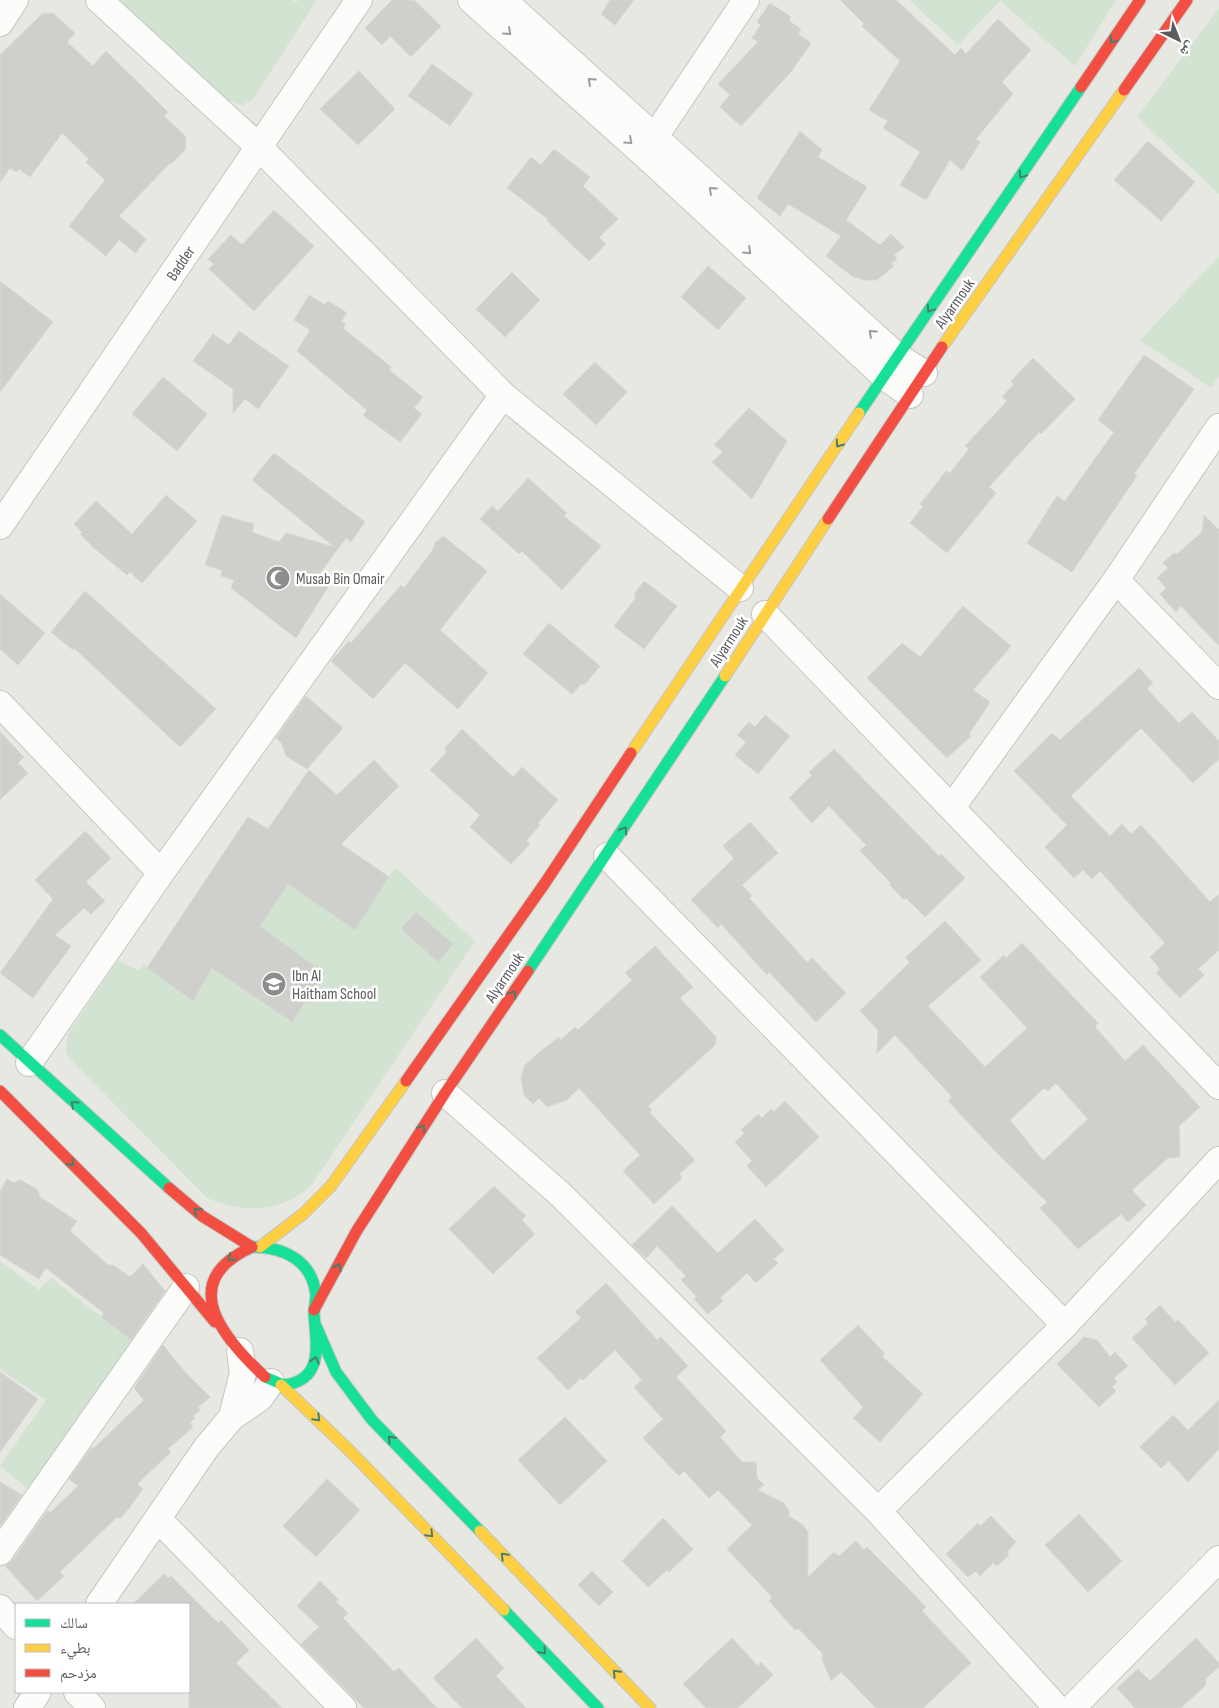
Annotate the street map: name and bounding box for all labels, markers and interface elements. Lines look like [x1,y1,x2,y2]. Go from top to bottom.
north arrow [1154,15,1204,65]
one-way arrow [502,27,511,36]
one-way arrow [1110,35,1119,44]
text: ش [1176,38,1199,61]
one-way arrow [588,78,597,87]
one-way arrow [623,135,632,144]
one-way arrow [1019,169,1028,179]
one-way arrow [708,187,717,196]
street label: Badder [163,243,200,285]
one-way arrow [743,245,752,254]
street label: Alyarmouk [931,275,979,333]
one-way arrow [927,304,937,313]
one-way arrow [868,330,877,339]
one-way arrow [836,438,845,448]
mosque icon: Musab Bin Omair [265,565,291,591]
place label: Musab Bin Omair [296,570,385,589]
street label: Alyarmouk [705,613,753,671]
one-way arrow [618,827,627,836]
street label: Alyarmouk [481,949,529,1007]
place label: Ibn Al Haitham School [292,967,376,1004]
school or university icon: Ibn Al Haitham School [261,971,287,997]
one-way arrow [507,990,516,999]
one-way arrow [71,1101,80,1110]
one-way arrow [416,1125,425,1134]
one-way arrow [65,1157,74,1166]
one-way arrow [193,1208,202,1217]
one-way arrow [228,1253,237,1261]
one-way arrow [332,1264,342,1273]
one-way arrow [309,1356,320,1365]
one-way arrow [311,1412,320,1421]
one-way arrow [387,1436,396,1445]
one-way arrow [424,1529,433,1538]
one-way arrow [500,1553,509,1562]
legend [15,1603,190,1693]
text: سالك [60,1614,88,1633]
text: بطيء [60,1639,90,1660]
one-way arrow [537,1646,546,1655]
text: مزدحم [60,1664,97,1683]
one-way arrow [613,1670,622,1679]

